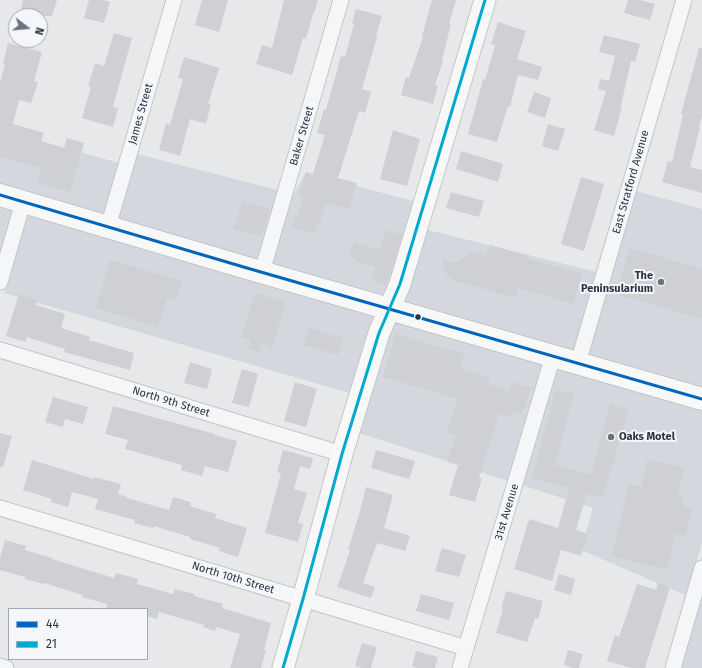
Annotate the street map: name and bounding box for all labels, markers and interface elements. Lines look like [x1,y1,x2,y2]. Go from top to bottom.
north arrow [8,8,48,48]
text: N [32,26,46,36]
street label: James Street [126,82,156,146]
street label: Baker Street [287,105,317,167]
street label: East Stratford Avenue [610,129,652,235]
place label: The Peninsularium [581,269,653,295]
marker: The Peninsularium [656,277,666,287]
unlabelled marker [413,312,423,322]
street label: North 9th Street [131,384,211,420]
place label: Oaks Motel [619,430,675,444]
marker: Oaks Motel [606,432,616,442]
street label: 31st Avenue [492,482,522,542]
street label: North 10th Street [190,559,276,597]
legend [8,608,148,660]
text: 44 [46,617,59,631]
text: 21 [46,637,57,651]

